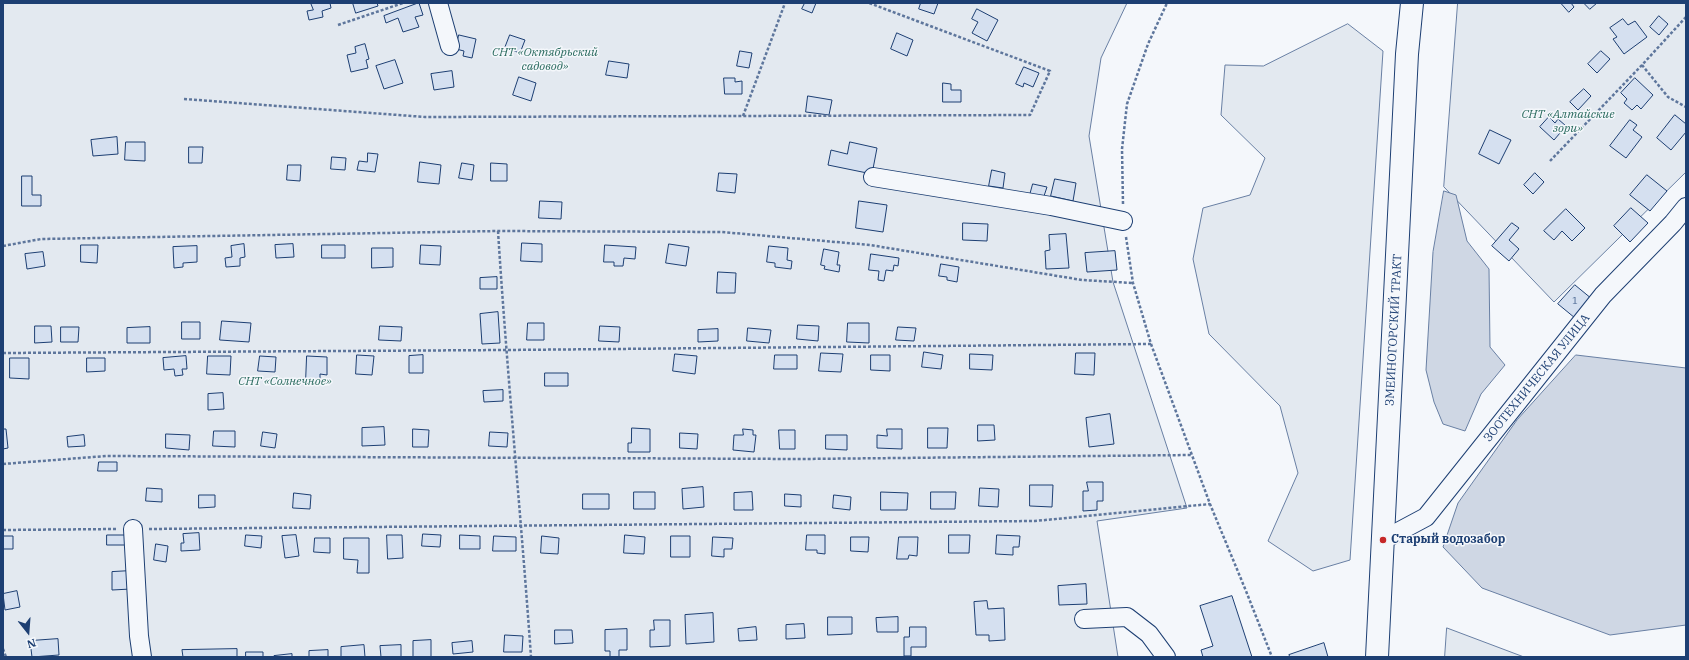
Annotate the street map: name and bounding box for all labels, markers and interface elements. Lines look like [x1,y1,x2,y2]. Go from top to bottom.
park label: СНТ «Октябрьский садовод» [492,46,598,74]
park label: СНТ «Алтайские зори» [1521,108,1615,136]
street label: ЗМЕИНОГОРСКИЙ ТРАКТ [1383,254,1405,406]
house number: 1 [1572,295,1578,307]
street label: ЗООТЕХНИЧЕСКАЯ УЛИЦА [1481,311,1593,445]
park label: СНТ «Солнечное» [238,375,332,389]
place label: Старый водозабор [1391,533,1505,547]
marker: Старый водозабор [1378,535,1388,545]
north arrow [8,612,48,652]
text: N [25,636,38,651]

